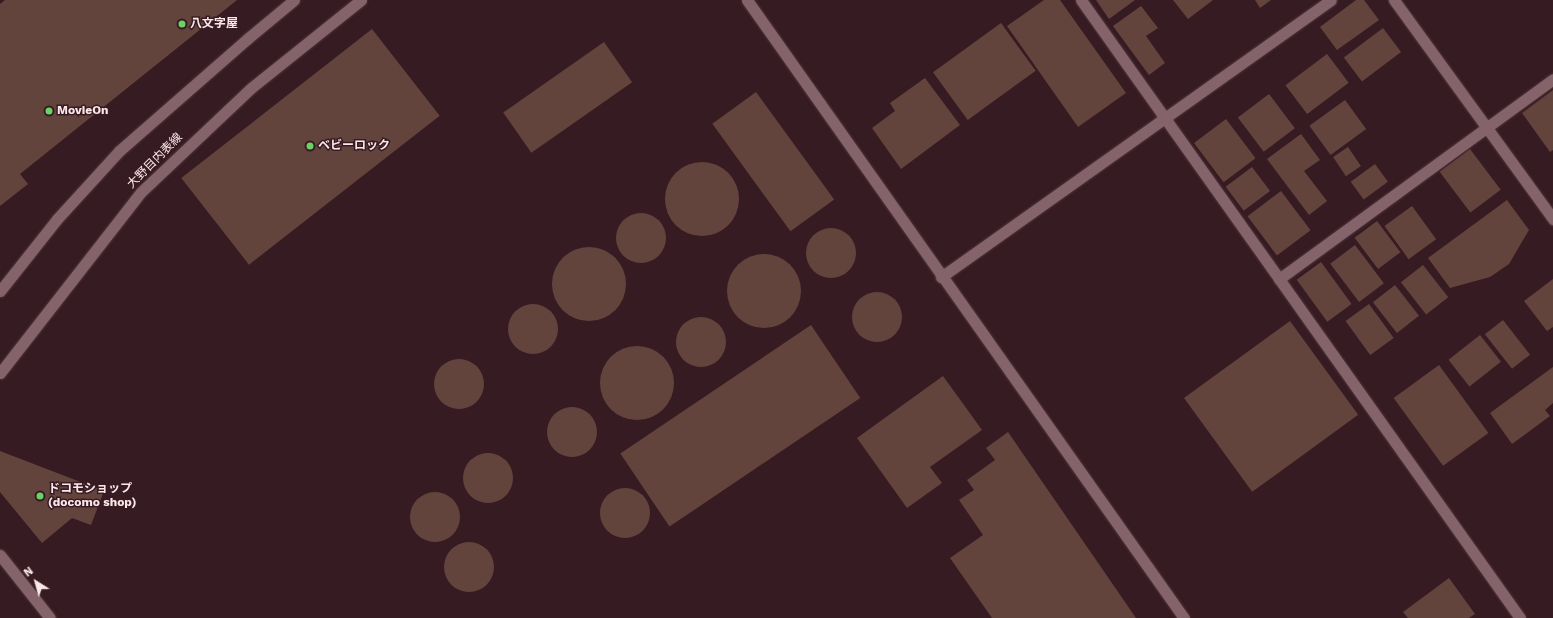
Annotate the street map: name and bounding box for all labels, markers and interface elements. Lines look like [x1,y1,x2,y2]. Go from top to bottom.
place label: 八文字屋 [190,17,238,31]
marker: 八文字屋 [177,19,187,29]
place label: MovieOn [57,104,108,118]
marker: MovieOn [44,106,54,116]
street label: 大野目内表線 [124,130,186,192]
place label: ベビーロック [318,139,390,153]
marker: ベビーロック [305,141,315,151]
place label: ドコモショップ (docomo shop) [48,482,136,510]
marker: ドコモショップ (docomo shop) [35,491,45,501]
north arrow [16,562,56,602]
text: N [21,564,36,580]

